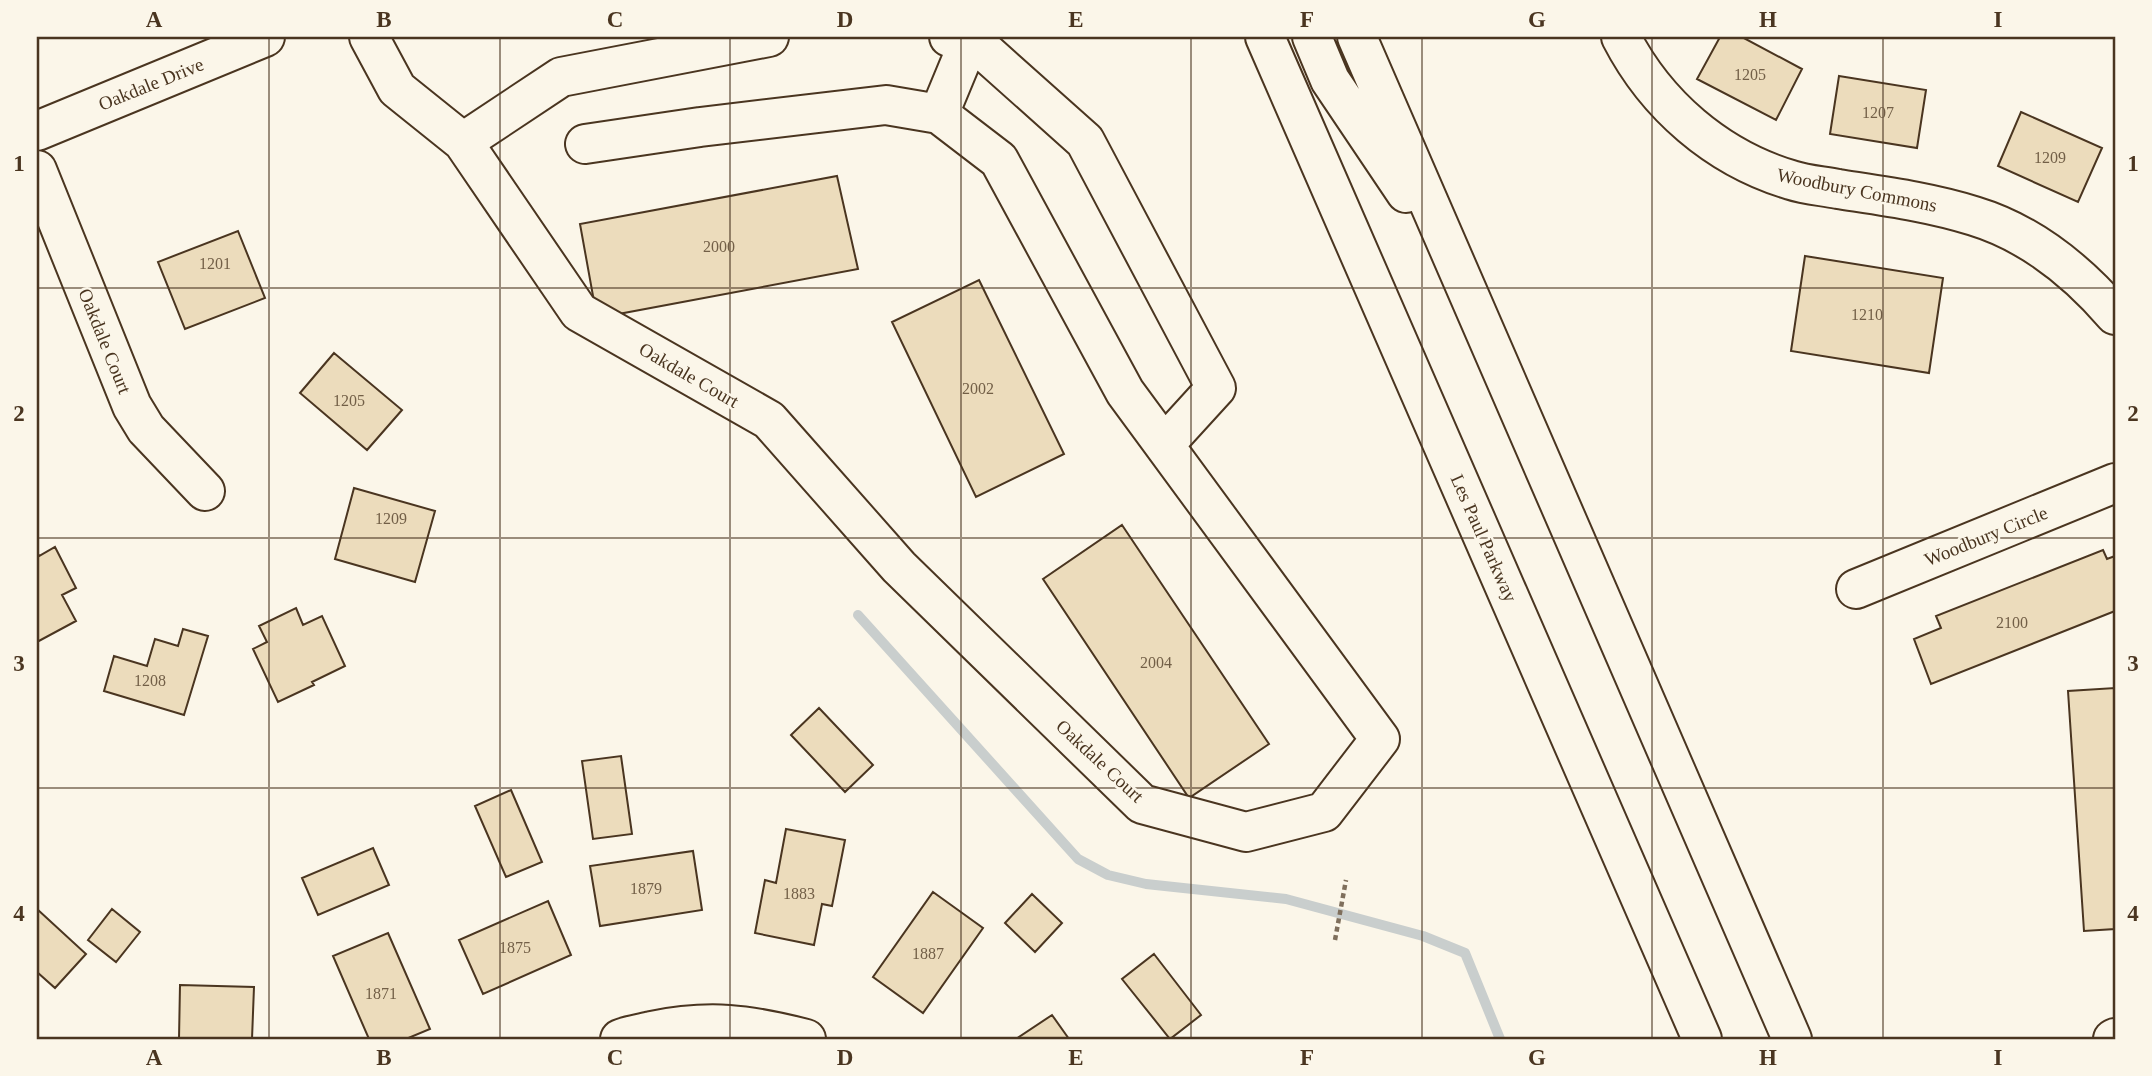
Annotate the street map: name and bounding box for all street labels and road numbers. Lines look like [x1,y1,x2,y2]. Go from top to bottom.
street label: Oakdale Drive [95,53,207,115]
street label: Woodbury Commons [1775,164,1939,216]
street label: Oakdale Court [74,285,136,397]
street label: Oakdale Court [636,338,743,412]
street label: Les Paul Parkway [1447,471,1522,605]
street label: Woodbury Circle [1921,502,2051,570]
street label: Oakdale Court [1052,715,1148,807]

